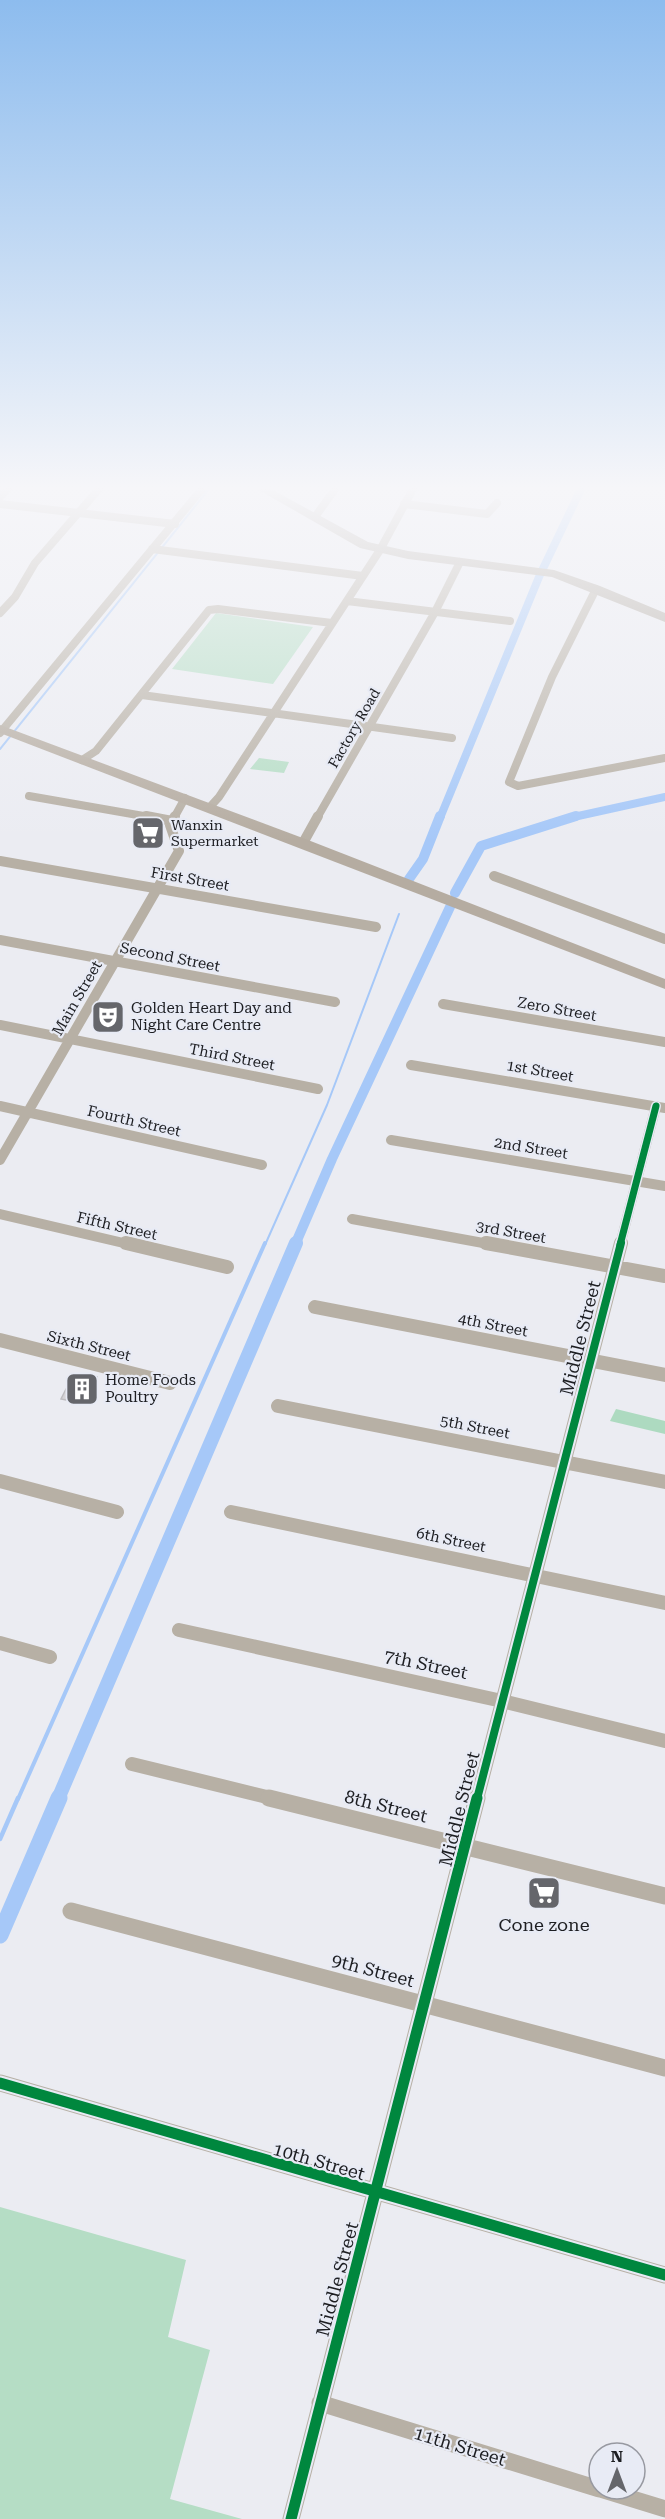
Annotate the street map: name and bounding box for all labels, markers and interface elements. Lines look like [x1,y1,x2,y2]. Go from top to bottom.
street label: Factory Road [325,685,383,770]
supermarket icon: Wanxin Supermarket [130,815,166,851]
place label: Wanxin Supermarket [171,817,259,849]
street label: First Street [149,863,231,895]
street label: Second Street [118,938,222,976]
street label: Main Street [48,957,106,1039]
street label: Zero Street [516,993,598,1025]
theatre icon: Golden Heart Day and Night Care Centre [90,999,126,1035]
place label: Golden Heart Day and Night Care Centre [131,999,292,1034]
street label: Third Street [188,1040,277,1074]
street label: 1st Street [505,1056,575,1086]
street label: Fourth Street [86,1102,183,1141]
street label: 2nd Street [493,1133,570,1163]
street label: Fifth Street [75,1208,159,1244]
street label: 3rd Street [475,1217,548,1247]
street label: Middle Street [556,1278,604,1398]
street label: 4th Street [457,1309,530,1341]
street label: Sixth Street [45,1327,133,1365]
building icon: Home Foods Poultry [64,1371,100,1407]
place label: Home Foods Poultry [105,1371,196,1406]
street label: 5th Street [439,1411,512,1443]
street label: 6th Street [415,1524,488,1556]
street label: 7th Street [382,1645,470,1683]
street label: Middle Street [435,1749,483,1869]
street label: 8th Street [342,1786,430,1826]
supermarket icon: Cone zone [526,1875,562,1911]
place label: Cone zone [498,1914,590,1935]
street label: 9th Street [329,1949,417,1991]
street label: 10th Street [271,2138,368,2184]
street label: Middle Street [312,2219,362,2339]
street label: 11th Street [412,2422,509,2470]
north arrow [587,2441,647,2501]
text: N [611,2447,623,2466]

